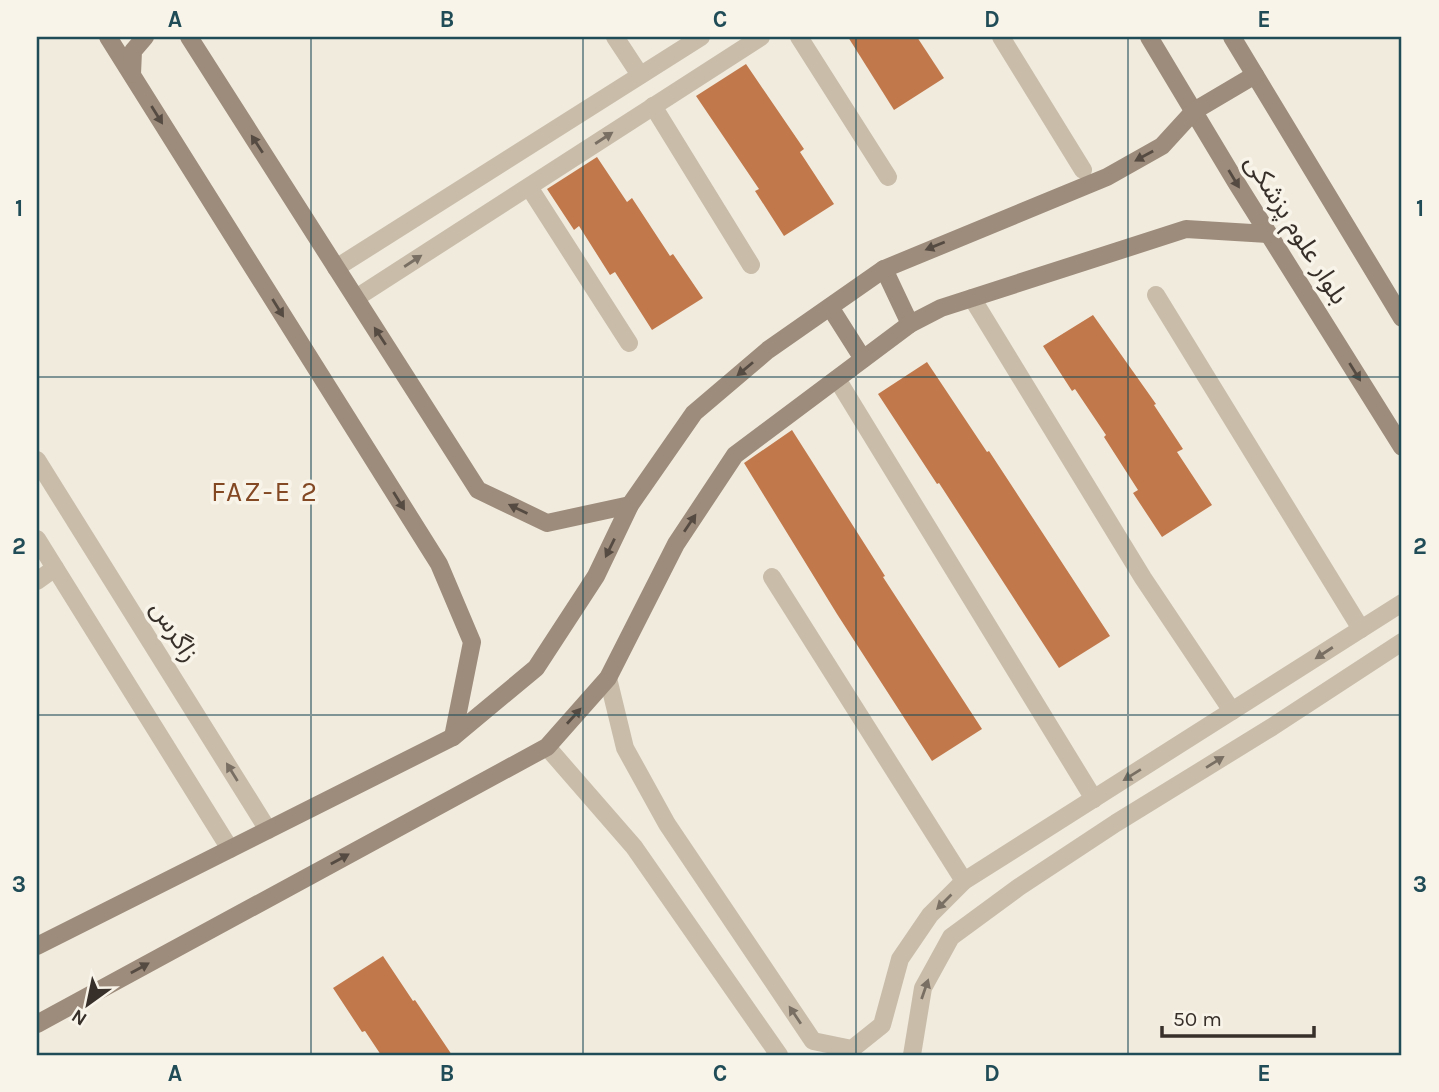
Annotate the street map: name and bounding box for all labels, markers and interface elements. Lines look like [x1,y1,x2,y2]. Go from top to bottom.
text: A [168,6,182,33]
text: B [440,6,454,33]
text: C [713,6,727,33]
text: D [984,6,1000,33]
text: E [1257,6,1271,33]
one-way arrow [151,106,164,125]
one-way arrow [595,131,613,145]
one-way arrow [251,135,264,154]
street label: بلوار علوم پزشکی [1235,149,1355,312]
one-way arrow [1134,150,1154,162]
one-way arrow [1228,170,1241,189]
text: 1 [15,195,23,222]
text: 1 [1416,195,1424,222]
one-way arrow [925,241,946,252]
one-way arrow [403,255,423,268]
one-way arrow [272,298,285,318]
one-way arrow [373,326,386,346]
one-way arrow [737,361,754,376]
one-way arrow [1348,362,1361,382]
district label: FAZ-E 2 [211,475,319,508]
one-way arrow [393,491,406,510]
one-way arrow [508,504,528,515]
one-way arrow [683,513,696,532]
text: 2 [12,533,26,560]
text: 2 [1413,533,1427,560]
one-way arrow [604,538,615,559]
street label: زاگرس [144,595,205,668]
one-way arrow [1314,646,1334,659]
one-way arrow [566,708,581,725]
one-way arrow [1205,756,1224,769]
one-way arrow [225,762,238,781]
one-way arrow [1123,768,1142,781]
one-way arrow [330,854,350,866]
text: 3 [12,871,26,898]
text: 3 [1413,871,1427,898]
one-way arrow [936,893,953,909]
one-way arrow [130,962,149,974]
north arrow [52,970,122,1040]
one-way arrow [920,978,931,999]
scale bar [1162,994,1315,1038]
text: N [68,1004,91,1030]
one-way arrow [789,1005,802,1024]
text: 50 m [1173,1007,1222,1031]
text: A [168,1060,182,1087]
text: B [440,1060,454,1087]
text: C [713,1060,727,1087]
text: D [984,1060,1000,1087]
text: E [1257,1060,1271,1087]

